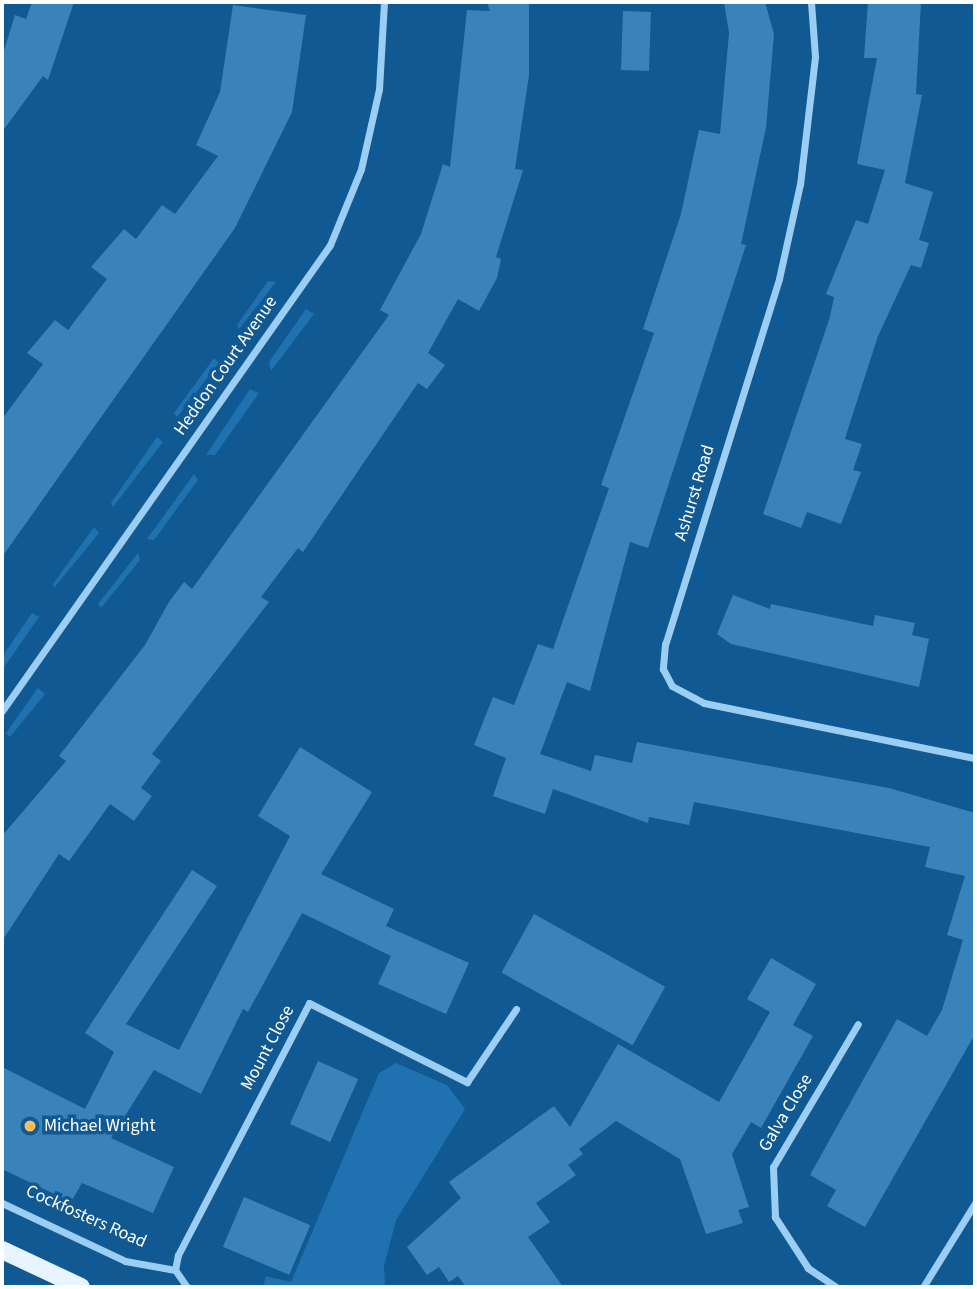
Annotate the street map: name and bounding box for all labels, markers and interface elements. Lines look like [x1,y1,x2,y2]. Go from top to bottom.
street label: Heddon Court Avenue [170,292,282,440]
street label: Ashurst Road [670,443,720,543]
street label: Mount Close [237,1002,299,1094]
street label: Galva Close [754,1070,818,1156]
place label: Michael Wright [44,1115,155,1137]
marker: Michael Wright [22,1118,38,1134]
street label: Cockfosters Road [22,1181,150,1253]

